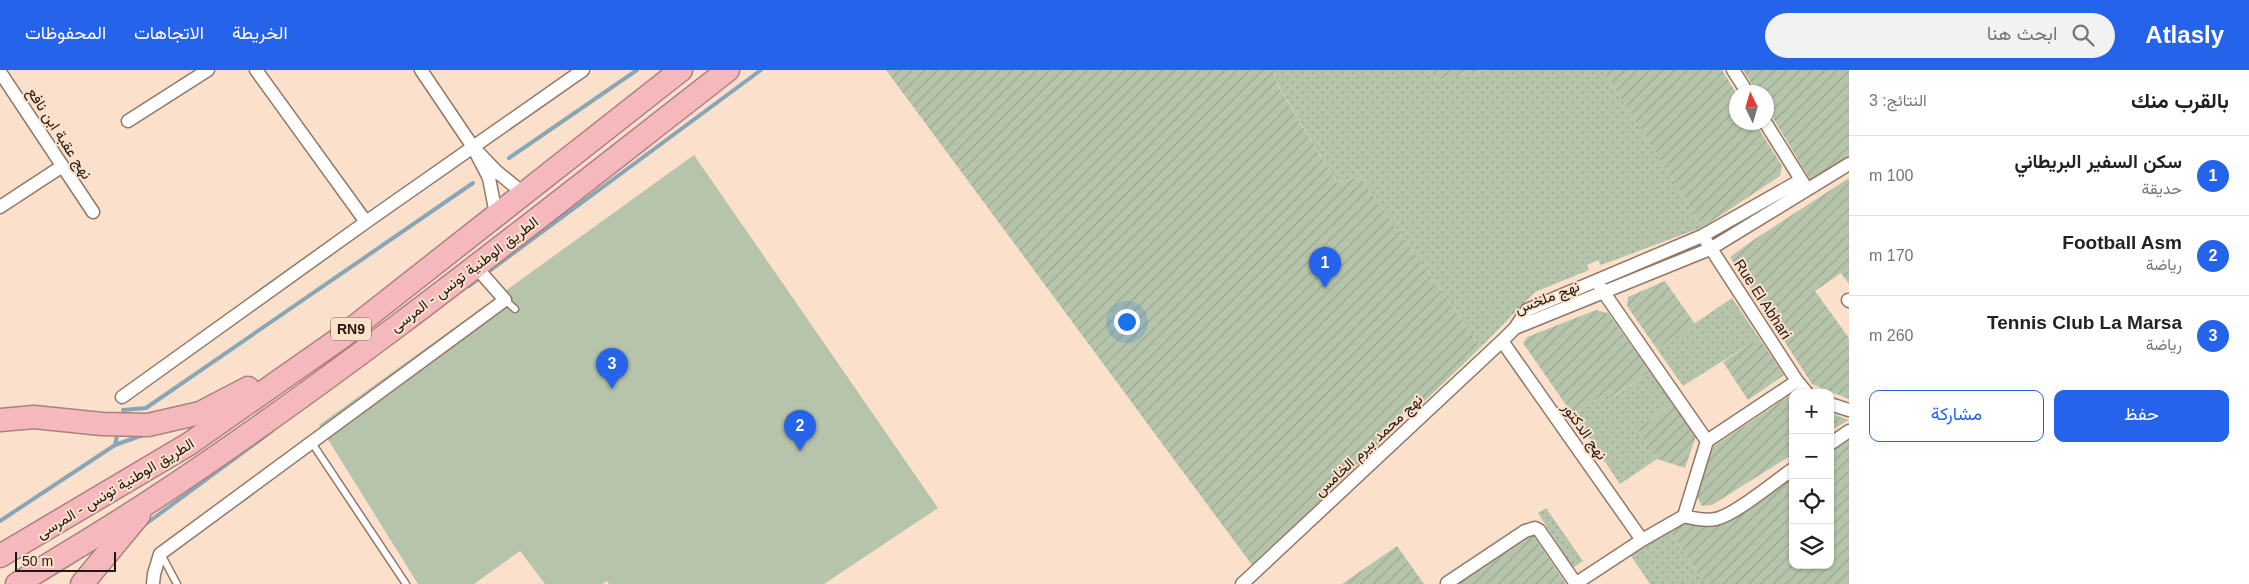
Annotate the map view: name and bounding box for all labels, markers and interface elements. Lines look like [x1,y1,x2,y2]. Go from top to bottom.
search box [1765,13,2115,58]
icon: search [2069,21,2097,49]
text: Atlasly [2145,21,2224,48]
text: المحفوظات [25,23,106,43]
text: الاتجاهات [134,23,204,43]
text: الخريطة [232,23,288,43]
text: ابحث هنا [1987,23,2057,44]
street label: نهج عقبة ابن نافع [22,84,96,184]
north arrow [1729,85,1774,130]
text: بالقرب منك [2131,89,2229,112]
text: النتائج: 3 [1869,92,1927,109]
text: سكن السفير البريطاني [2014,151,2182,172]
text: 100 m [1869,167,1913,184]
text: 1 [2209,167,2217,184]
text: حديقة [2142,180,2182,197]
street label: الطريق الوطنية تونس - المرسى [387,213,543,337]
text: Football Asm [2062,232,2182,253]
pin: 1 [1309,247,1341,288]
text: 170 m [1869,247,1913,264]
text: 2 [2209,247,2217,264]
street label: Rue El Abhari [1731,256,1795,342]
text: رياضة [2146,256,2182,273]
street label: نهج ملخس [1512,277,1583,320]
your location [1114,309,1140,335]
text: Tennis Club La Marsa [1987,312,2182,333]
road number: RN9 [331,318,371,340]
text: 260 m [1869,327,1913,344]
text: 3 [2209,327,2217,344]
text: رياضة [2146,336,2182,353]
pin: 3 [596,348,628,389]
map controls [1789,389,1834,569]
button: + [1789,389,1834,434]
street label: نهج محمد بيرم الخامس [1310,390,1428,502]
button: مشاركة [1869,390,2044,442]
button: حفظ [2054,390,2229,442]
street label: نهج الدكتور [1556,398,1611,465]
pin: 2 [784,410,816,451]
street label: الطريق الوطنية تونس - المرسى [33,434,198,544]
button: − [1789,434,1834,479]
button: locate [1789,479,1834,524]
button: layers [1789,524,1834,569]
scale bar [15,549,116,572]
text: 50 m [22,553,53,569]

